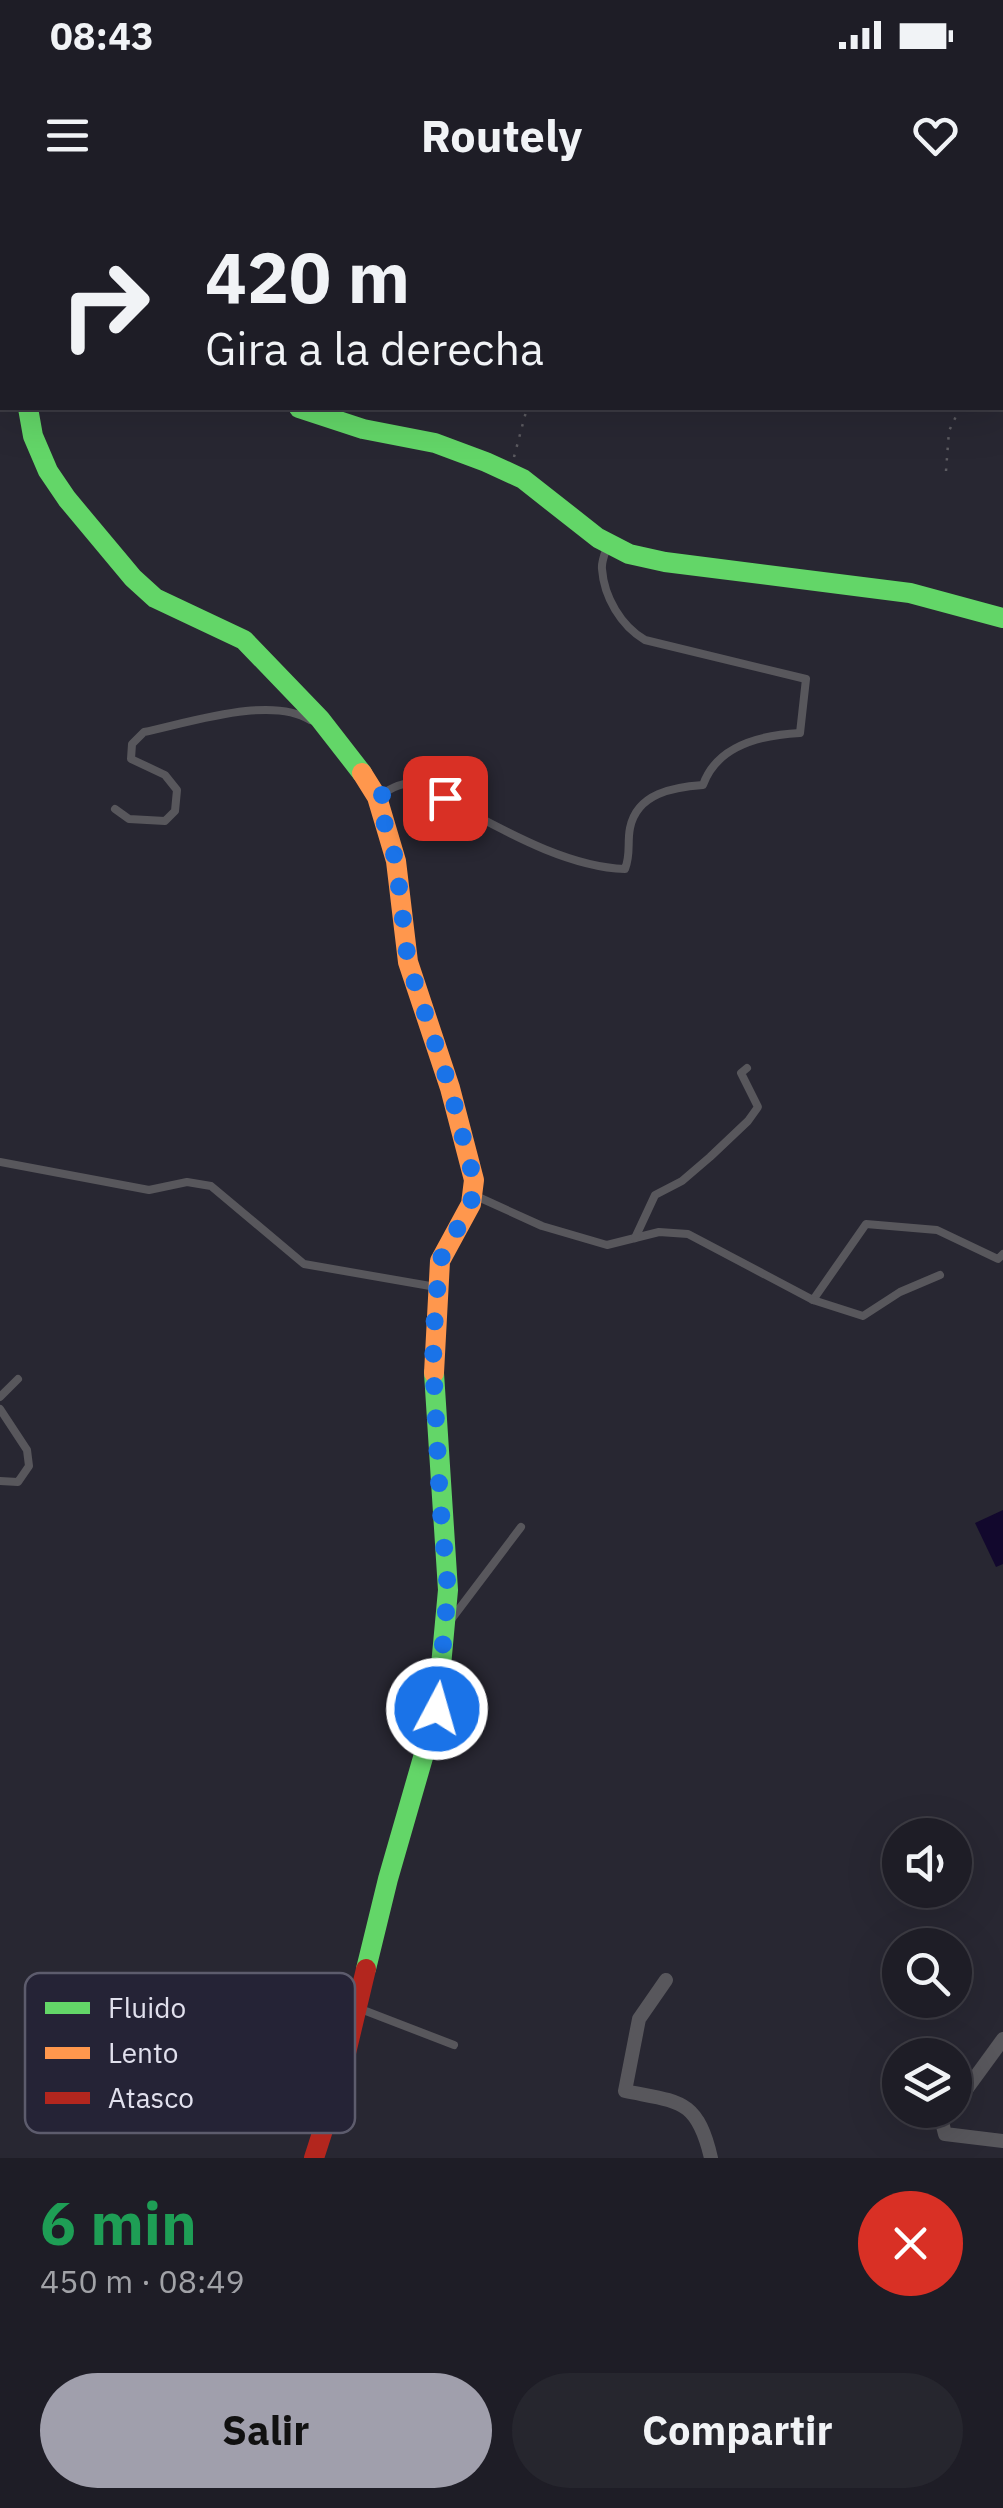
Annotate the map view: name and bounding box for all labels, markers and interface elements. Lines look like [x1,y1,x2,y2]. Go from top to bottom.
text: 08:43 [50,11,154,60]
text: Routely [421,106,582,164]
icon: menu [40,108,95,163]
icon: heart [908,108,963,163]
text: 420 m [205,231,410,322]
icon: right [40,240,170,370]
text: Gira a la derecha [205,319,544,377]
pin [403,756,488,841]
icon: arrive [418,771,473,826]
position arrow [385,1657,489,1761]
map controls [882,1818,972,2128]
button: sound [882,1818,972,1908]
button: search [882,1928,972,2018]
legend [25,1973,355,2133]
text: Fluido [108,1989,186,2026]
text: Lento [108,2034,178,2071]
button: layers [882,2038,972,2128]
text: Atasco [108,2079,194,2116]
text: 6 min [40,2183,197,2262]
button: close [858,2191,963,2296]
text: 450 m · 08:49 [40,2260,245,2302]
button: Salir [40,2373,492,2488]
button: Compartir [512,2373,963,2488]

